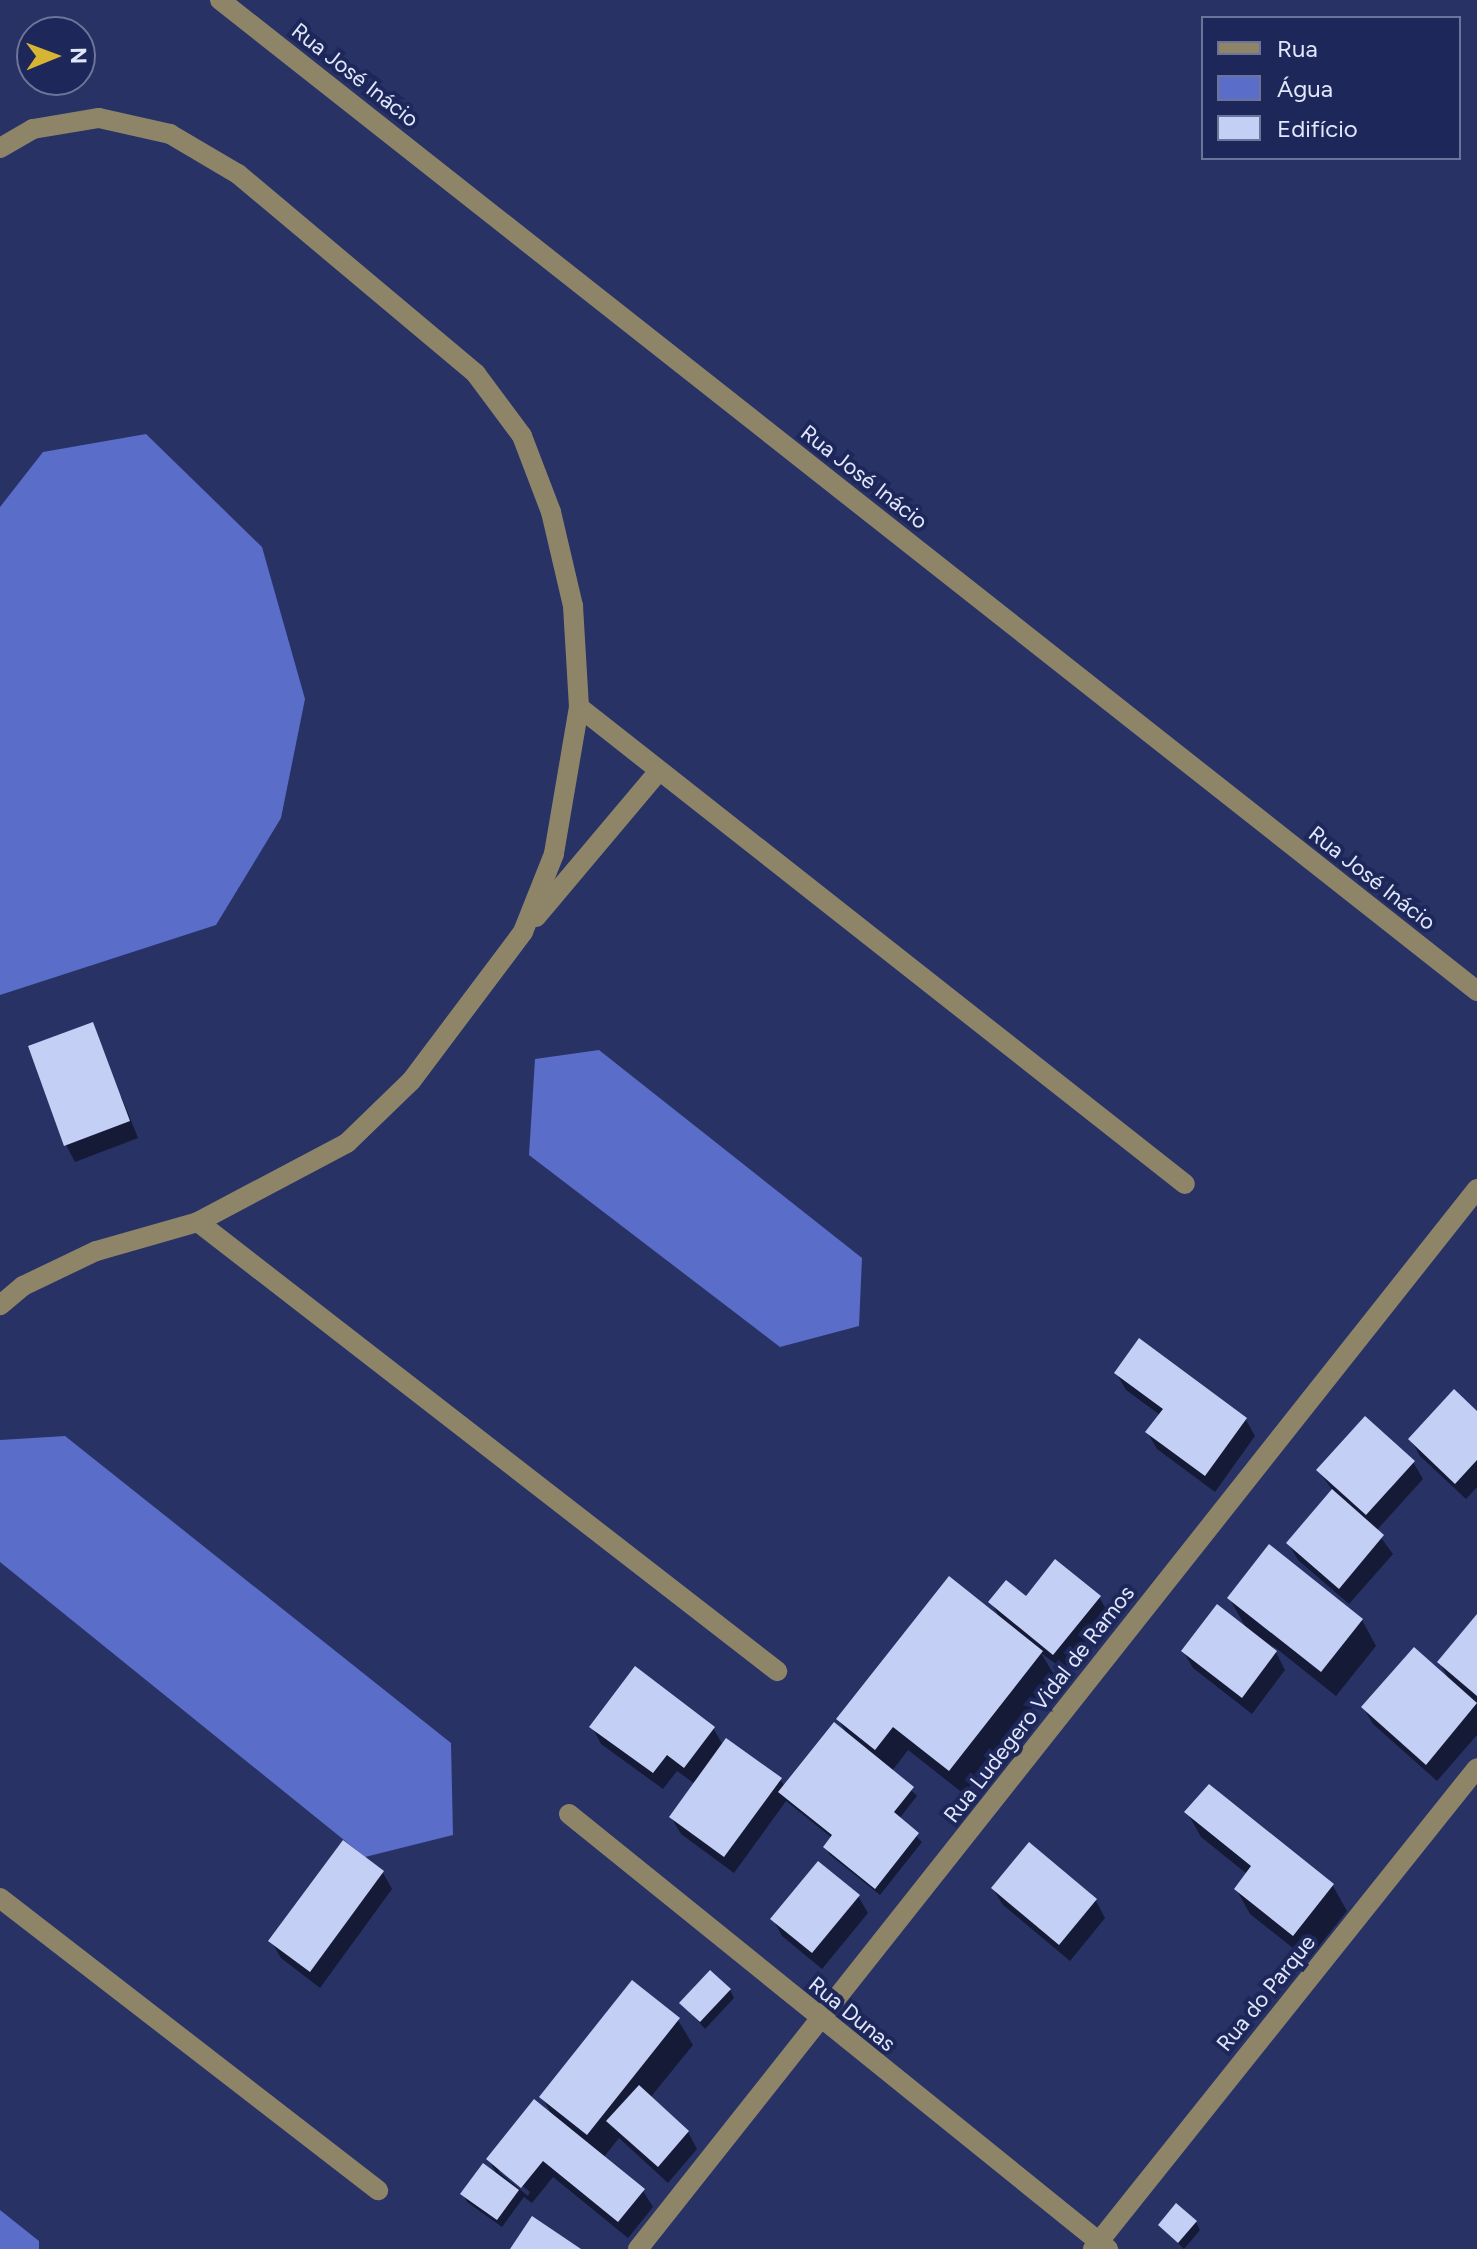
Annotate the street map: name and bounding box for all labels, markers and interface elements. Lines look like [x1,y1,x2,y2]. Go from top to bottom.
north arrow [16,16,96,96]
legend [1201,16,1461,160]
street label: Rua José Inácio [286,17,424,133]
text: Rua [1277,34,1318,63]
text: N [65,47,92,64]
text: Água [1277,74,1333,103]
text: Edifício [1277,114,1358,143]
street label: Rua José Inácio [795,419,933,535]
street label: Rua José Inácio [1303,820,1441,936]
street label: Rua Ludegero Vidal de Ramos [938,1580,1140,1828]
street label: Rua do Parque [1211,1930,1321,2056]
street label: Rua Dunas [803,1971,901,2057]

